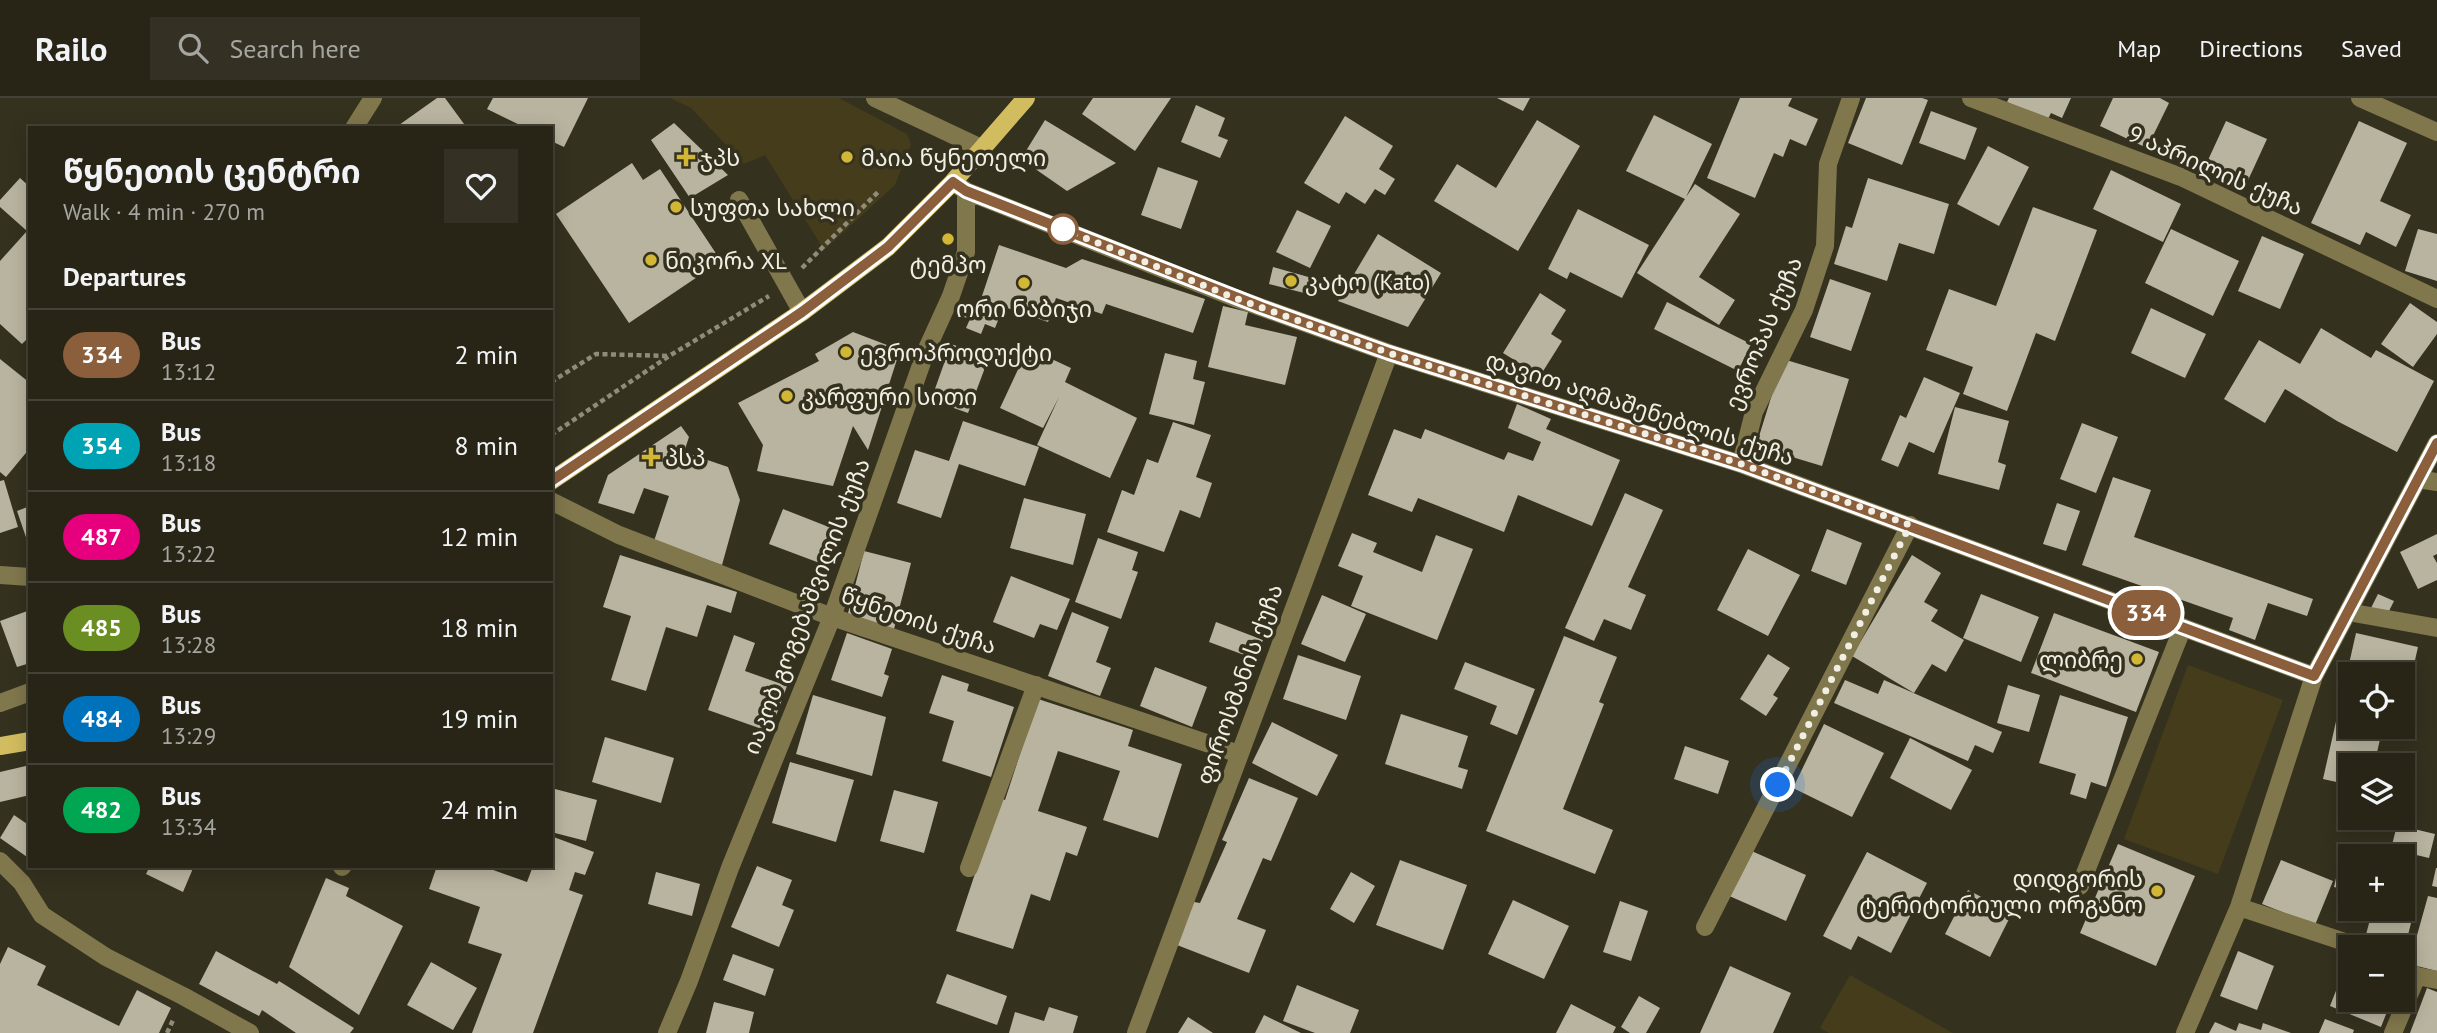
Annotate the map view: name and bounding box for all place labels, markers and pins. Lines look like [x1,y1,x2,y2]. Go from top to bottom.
place label: ჯპს [700,143,740,172]
place label: მაია წყნეთელი [861,143,1046,172]
marker: ჯპს [678,149,694,165]
marker: მაია წყნეთელი [839,149,855,165]
place label: სუფთა სახლი [690,193,855,222]
marker: სუფთა სახლი [668,199,684,215]
unlabelled marker [1048,214,1078,244]
marker: ტემპო [940,231,956,247]
place label: ნიკორა XL [665,246,787,275]
place label: ტემპო [910,250,986,279]
marker: ნიკორა XL [643,252,659,268]
place label: კატო (Kato) [1305,267,1431,296]
marker: კატო (Kato) [1283,273,1299,289]
marker: ორი ნაბიჯი [1016,275,1032,291]
place label: ორი ნაბიჯი [956,294,1092,323]
place label: ევროპროდუქტი [860,338,1052,367]
marker: ევროპროდუქტი [838,344,854,360]
place label: კარფური სითი [801,382,977,411]
marker: კარფური სითი [779,388,795,404]
place label: პსპ [665,443,705,472]
marker: პსპ [643,449,659,465]
place label: ლიბრე [2039,645,2123,674]
marker: ლიბრე [2129,651,2145,667]
place label: დიდგორის ტერიტორიული ორგანო [1859,864,2143,919]
marker: დიდგორის ტერიტორიული ორგანო [2149,883,2165,899]

